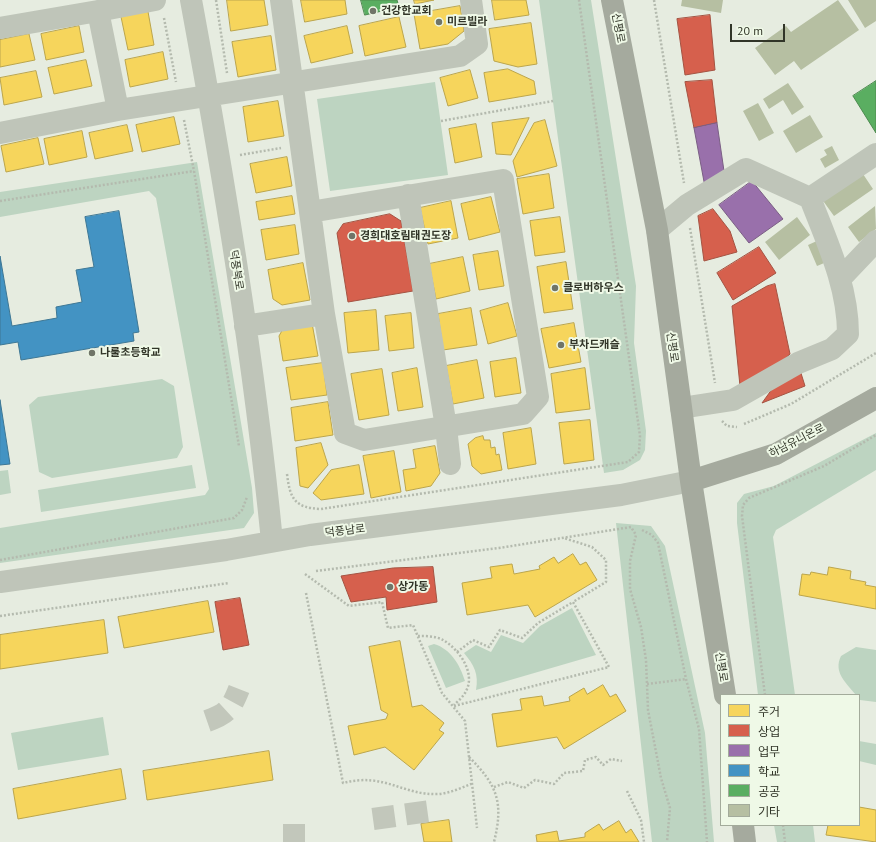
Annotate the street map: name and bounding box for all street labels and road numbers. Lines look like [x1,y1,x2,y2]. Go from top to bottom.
street label: 신평로 [609,12,627,44]
street label: 덕풍북로 [226,249,246,291]
street label: 신평로 [663,331,681,363]
street label: 하남유니온로 [767,421,827,461]
street label: 덕풍남로 [324,522,366,540]
street label: 신평로 [712,651,730,683]

